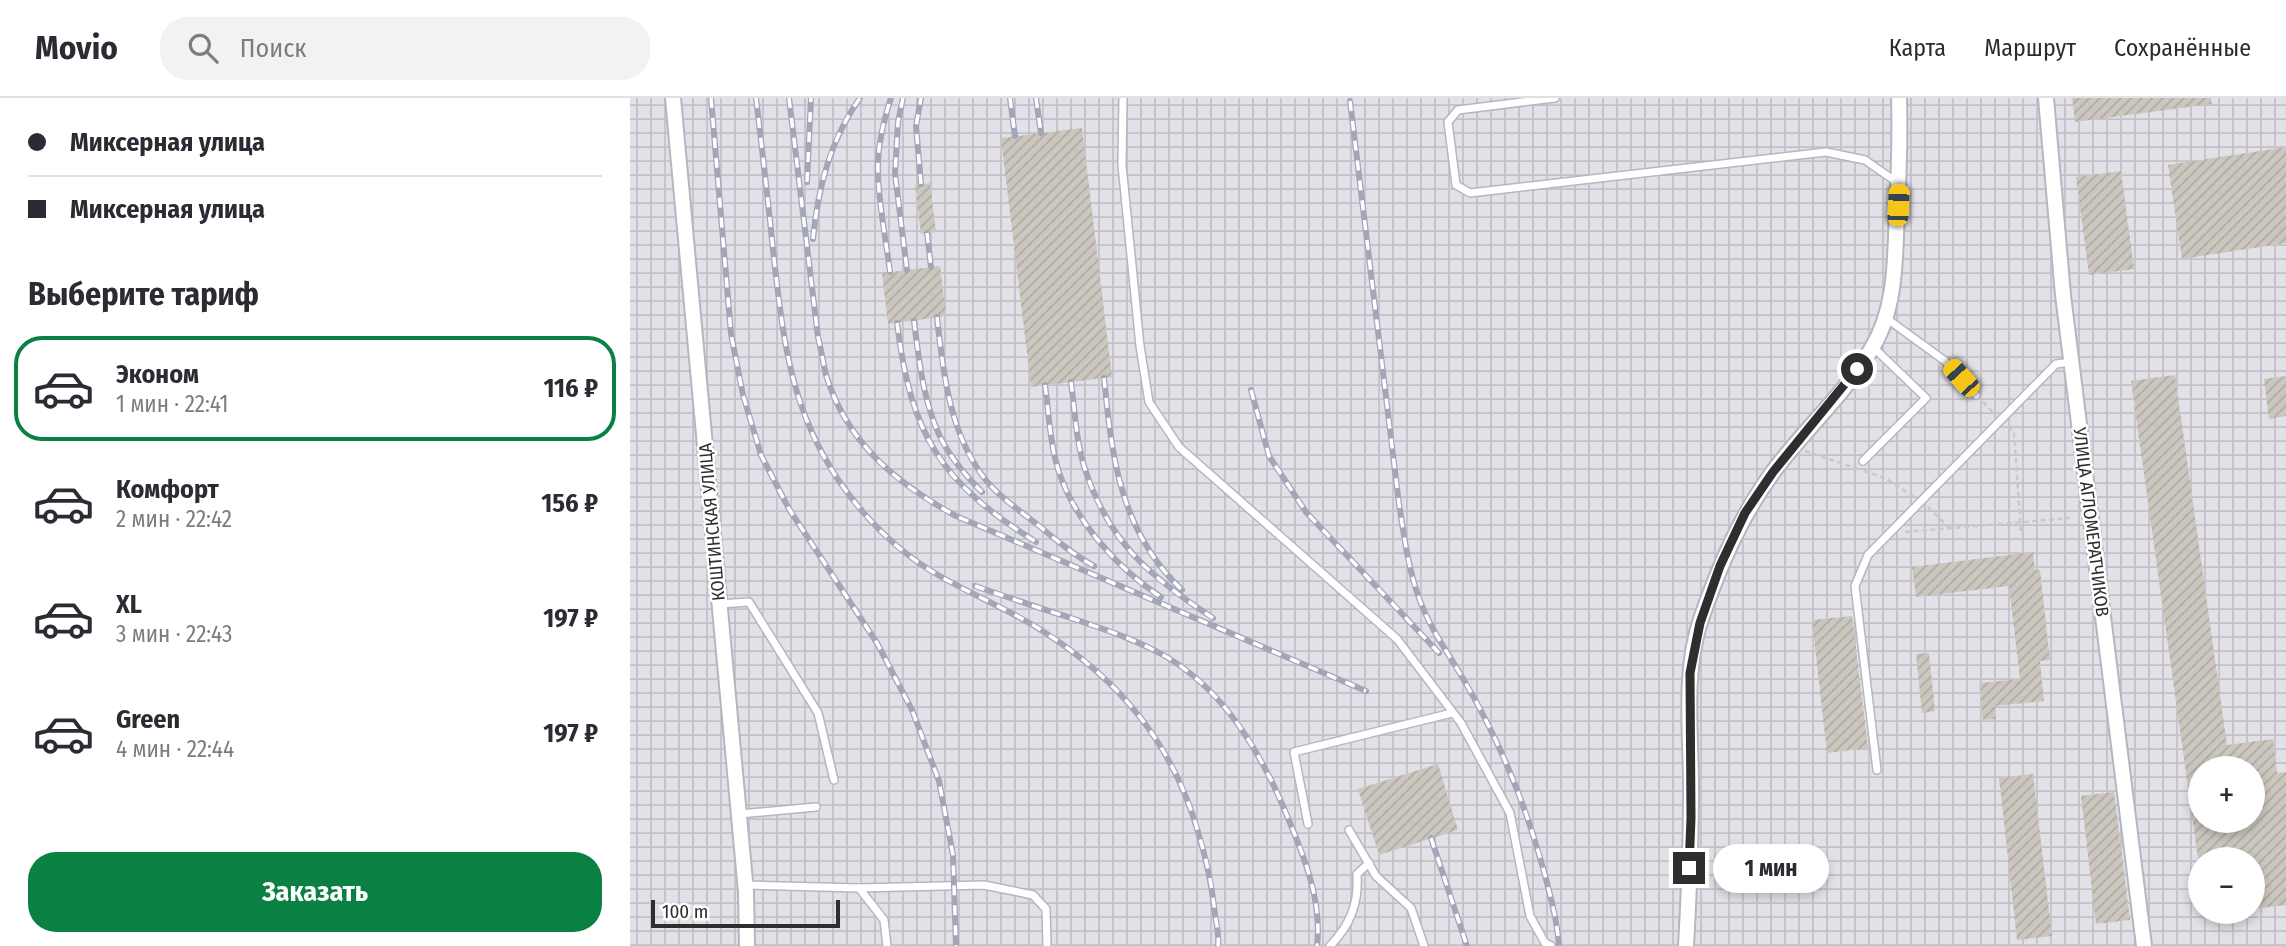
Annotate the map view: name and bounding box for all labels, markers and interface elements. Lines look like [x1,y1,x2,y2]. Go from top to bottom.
search box [160,17,650,80]
text: Movio [35,28,118,68]
icon: search [184,29,222,67]
text: Поиск [240,33,306,64]
text: Карта [1889,34,1946,62]
text: Маршрут [1984,34,2076,62]
text: Сохранённые [2114,34,2251,62]
text: Миксерная улица [70,127,265,158]
car [1887,183,1910,227]
text: Миксерная улица [70,194,265,225]
text: Выберите тариф [28,275,259,313]
route start [1841,353,1873,385]
car [1940,355,1983,401]
icon: car [32,357,95,420]
text: Эконом [116,359,199,390]
text: 116 ₽ [543,373,598,404]
text: 1 мин · 22:41 [116,390,229,418]
street label: УЛИЦА АГЛОМЕРАТЧИКОВ [2068,425,2114,618]
street label: КОШТИНСКАЯ УЛИЦА [694,442,730,602]
icon: car [32,472,95,535]
text: Комфорт [116,474,219,505]
text: 156 ₽ [541,488,598,519]
text: 2 мин · 22:42 [116,505,232,533]
icon: car [32,587,95,650]
text: XL [116,589,142,620]
text: 197 ₽ [543,603,598,634]
text: 3 мин · 22:43 [116,620,232,648]
icon: car [32,702,95,765]
text: Green [116,704,180,735]
text: 197 ₽ [543,718,598,749]
text: 4 мин · 22:44 [116,735,234,763]
map controls [2188,756,2265,924]
button: + [2188,756,2265,833]
callout: 1 мин [1714,844,1829,892]
button: − [2188,847,2265,924]
button: Заказать [28,852,602,932]
route end [1673,852,1705,884]
text: 1 мин [1744,854,1798,882]
scale bar [651,897,840,929]
text: 100 m [662,900,708,923]

